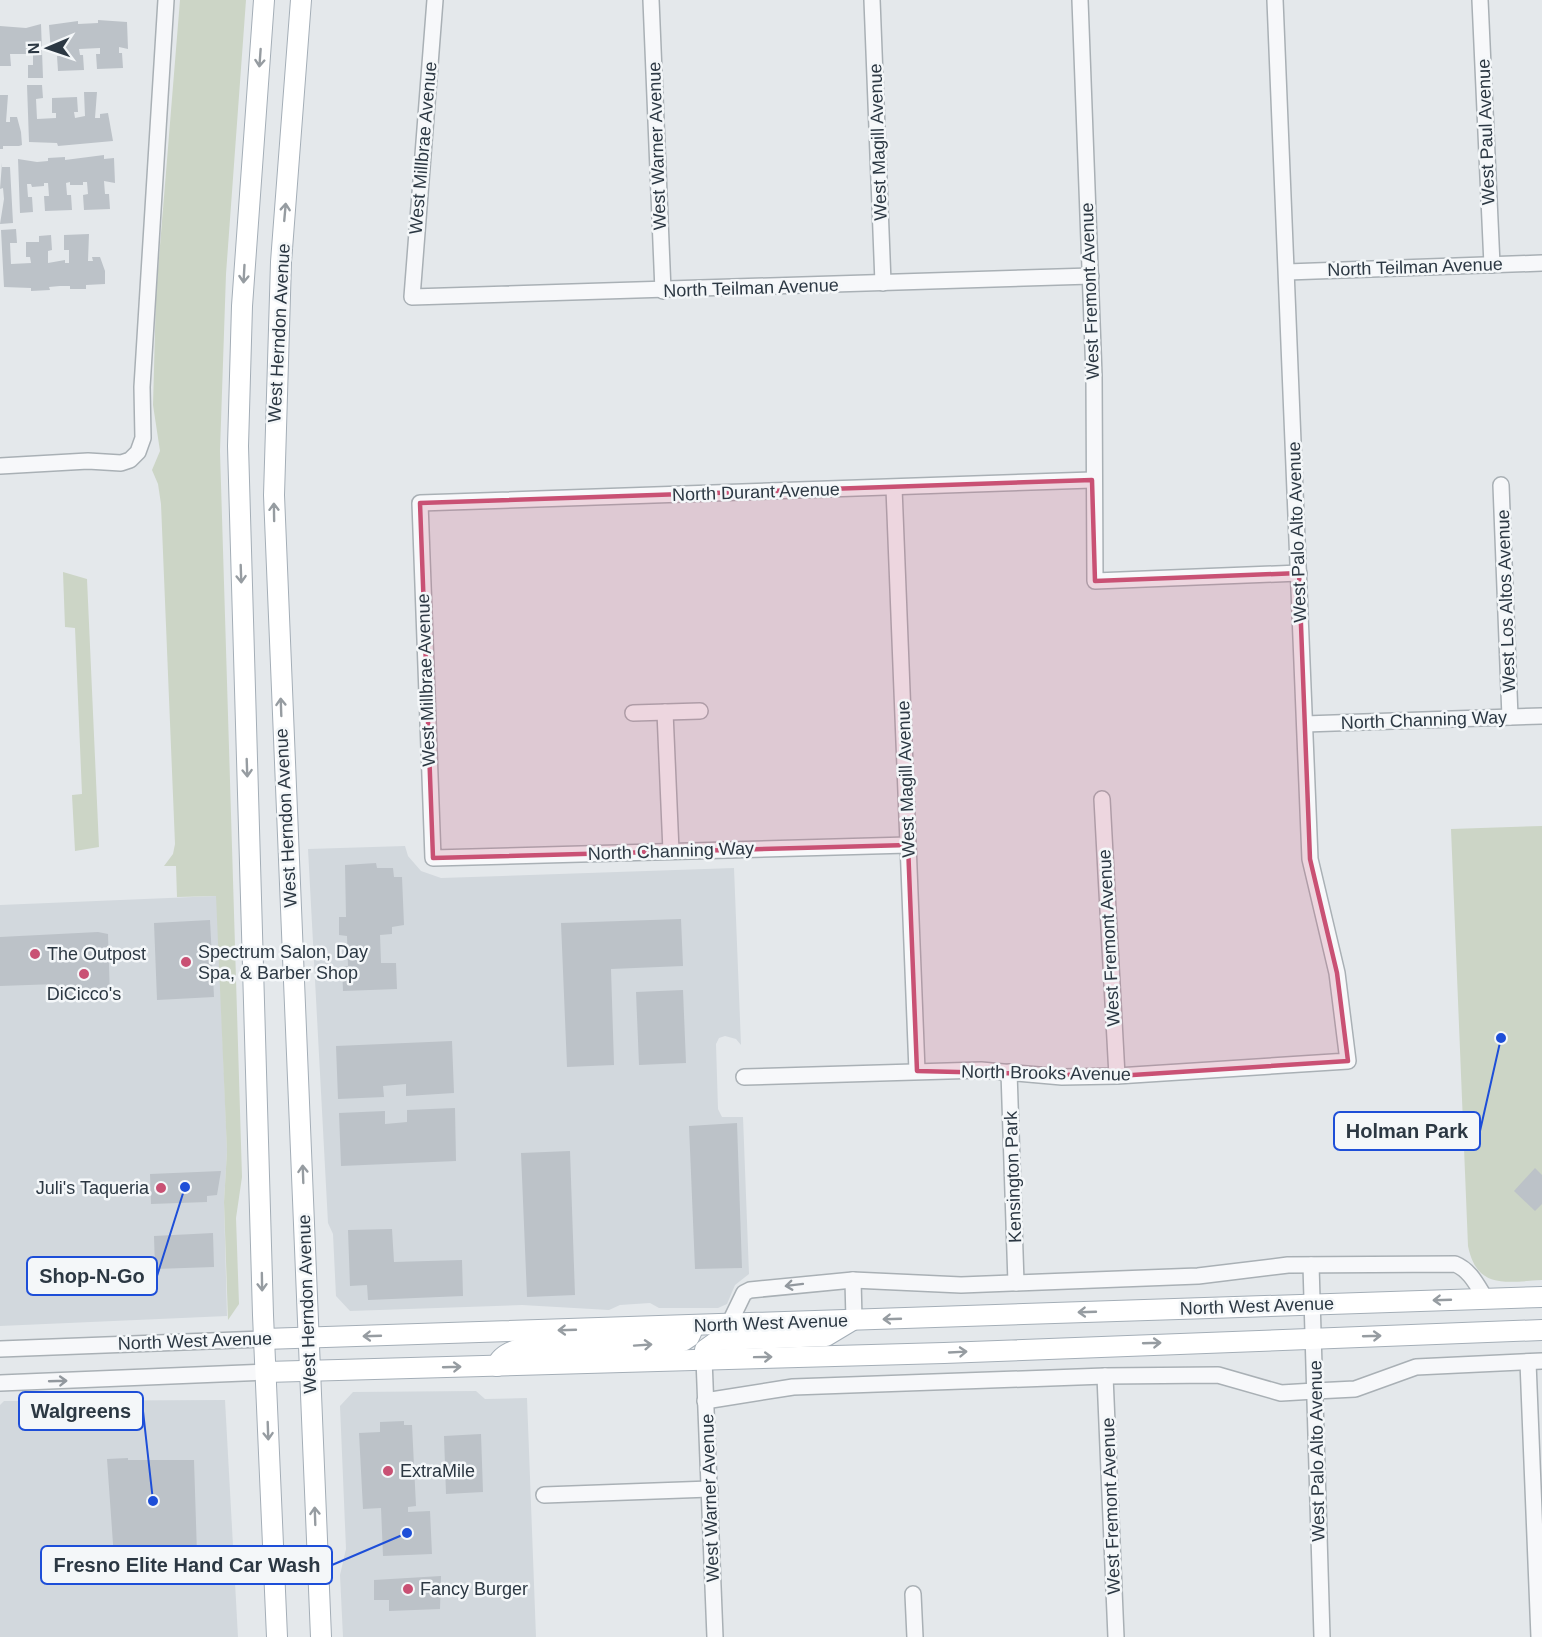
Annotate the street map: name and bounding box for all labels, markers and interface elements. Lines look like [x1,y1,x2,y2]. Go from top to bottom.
north arrow [18,18,78,78]
text: N [25,42,42,55]
one-way arrow [254,48,265,68]
street label: West Paul Avenue [1473,58,1499,206]
street label: West Millbrae Avenue [405,61,441,235]
street label: West Warner Avenue [644,61,670,231]
street label: West Magill Avenue [865,63,891,221]
street label: West Fremont Avenue [1077,202,1103,380]
one-way arrow [280,203,291,223]
street label: West Herndon Avenue [264,243,294,423]
street label: North Teilman Avenue [1327,254,1503,280]
one-way arrow [238,263,249,283]
street label: North Teilman Avenue [663,275,839,301]
street label: West Palo Alto Avenue [1284,441,1310,623]
street label: North Durant Avenue [672,479,840,505]
one-way arrow [269,502,280,522]
street label: West Los Altos Avenue [1493,509,1519,693]
one-way arrow [235,563,246,583]
street label: West Millbrae Avenue [413,593,439,767]
one-way arrow [276,697,287,717]
street label: West Magill Avenue [893,700,919,858]
street label: North Channing Way [1340,707,1508,733]
street label: West Herndon Avenue [271,728,301,908]
one-way arrow [242,758,253,778]
street label: North Channing Way [587,838,755,864]
street label: West Fremont Avenue [1094,849,1124,1027]
place label: Spectrum Salon, Day Spa, & Barber Shop [198,942,368,983]
place label: The Outpost [47,944,146,964]
marker: The Outpost [28,947,42,961]
marker: Spectrum Salon, Day Spa, & Barber Shop [179,955,193,969]
marker: DiCicco's [77,967,91,981]
place label: DiCicco's [47,984,121,1004]
street label: North Brooks Avenue [961,1062,1131,1084]
street label: Kensington Park [1001,1110,1025,1243]
callout: Holman Park [1334,1112,1480,1150]
text: Holman Park [1346,1120,1469,1142]
one-way arrow [297,1165,309,1185]
place label: Juli's Taqueria [36,1178,150,1198]
marker: Juli's Taqueria [154,1181,168,1195]
street label: West Herndon Avenue [294,1214,320,1394]
callout: Shop-N-Go [27,1257,157,1295]
text: Shop-N-Go [39,1265,145,1287]
one-way arrow [256,1271,268,1291]
one-way arrow [785,1280,805,1291]
street label: North West Avenue [1179,1293,1335,1319]
one-way arrow [1432,1294,1452,1305]
one-way arrow [1077,1307,1097,1318]
street label: North West Avenue [693,1310,849,1336]
one-way arrow [882,1313,902,1324]
one-way arrow [558,1324,577,1335]
street label: North West Avenue [117,1328,273,1354]
one-way arrow [363,1330,383,1341]
one-way arrow [1362,1330,1382,1341]
one-way arrow [1142,1337,1162,1349]
one-way arrow [633,1339,653,1350]
one-way arrow [947,1347,967,1358]
one-way arrow [752,1352,772,1363]
street label: West Palo Alto Avenue [1305,1360,1329,1542]
one-way arrow [441,1362,461,1373]
one-way arrow [48,1375,68,1386]
callout: Walgreens [19,1392,143,1430]
text: Walgreens [31,1400,131,1422]
street label: West Warner Avenue [697,1413,723,1583]
street label: West Fremont Avenue [1098,1417,1124,1595]
one-way arrow [262,1420,273,1440]
place label: ExtraMile [400,1461,475,1481]
marker: ExtraMile [381,1464,395,1478]
one-way arrow [310,1506,321,1526]
callout: Fresno Elite Hand Car Wash [41,1546,332,1584]
text: Fresno Elite Hand Car Wash [53,1554,321,1576]
place label: Fancy Burger [420,1579,528,1599]
marker: Fancy Burger [401,1582,415,1596]

